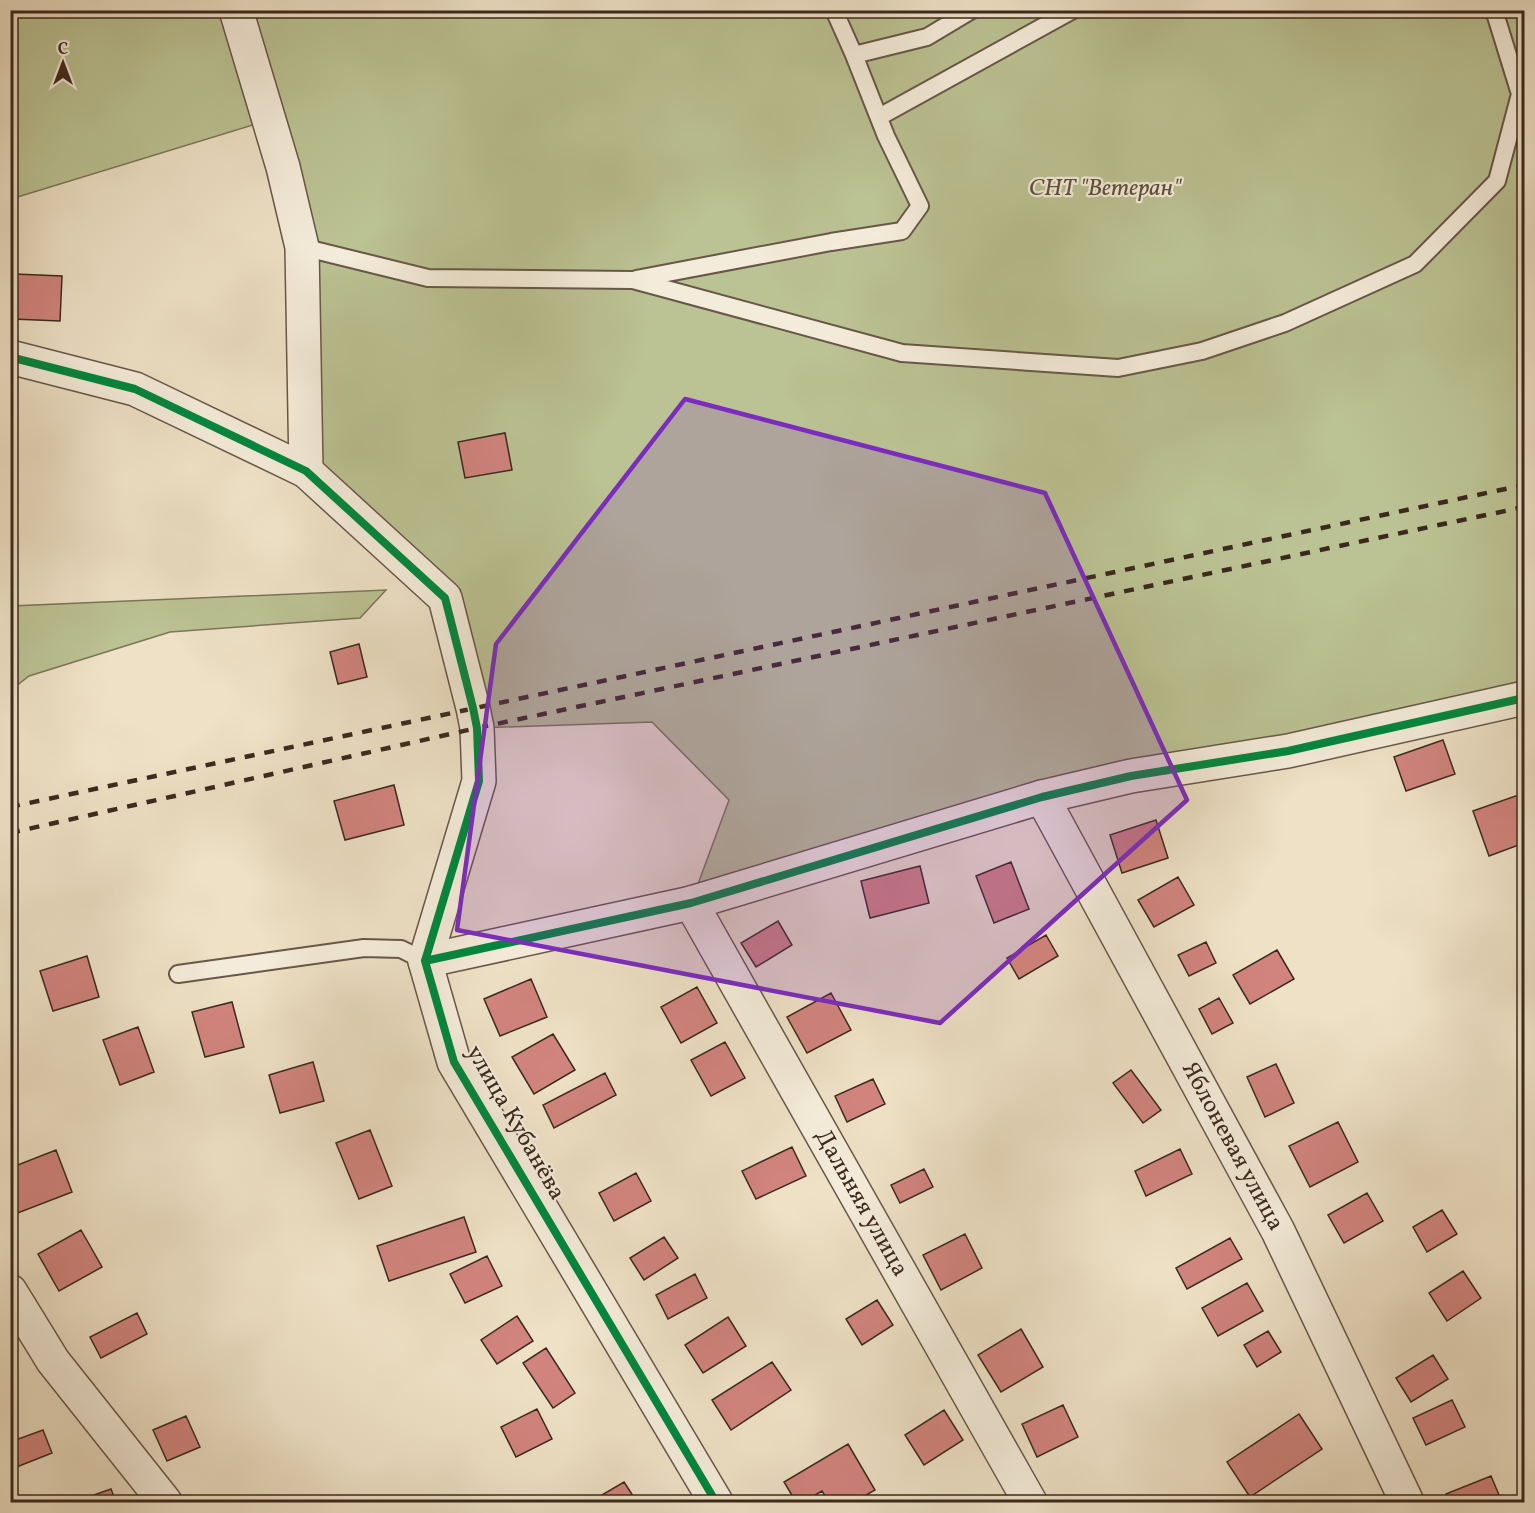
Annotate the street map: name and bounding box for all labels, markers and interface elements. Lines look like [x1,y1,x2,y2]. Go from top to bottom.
north arrow [33,33,93,93]
text: С [58,39,68,61]
park label: СНТ "Ветеран" [1029,172,1182,206]
street label: улица Кубанёва [457,1039,573,1207]
street label: Яблоневая улица [1172,1056,1292,1237]
street label: Дальняя улица [806,1123,916,1283]

